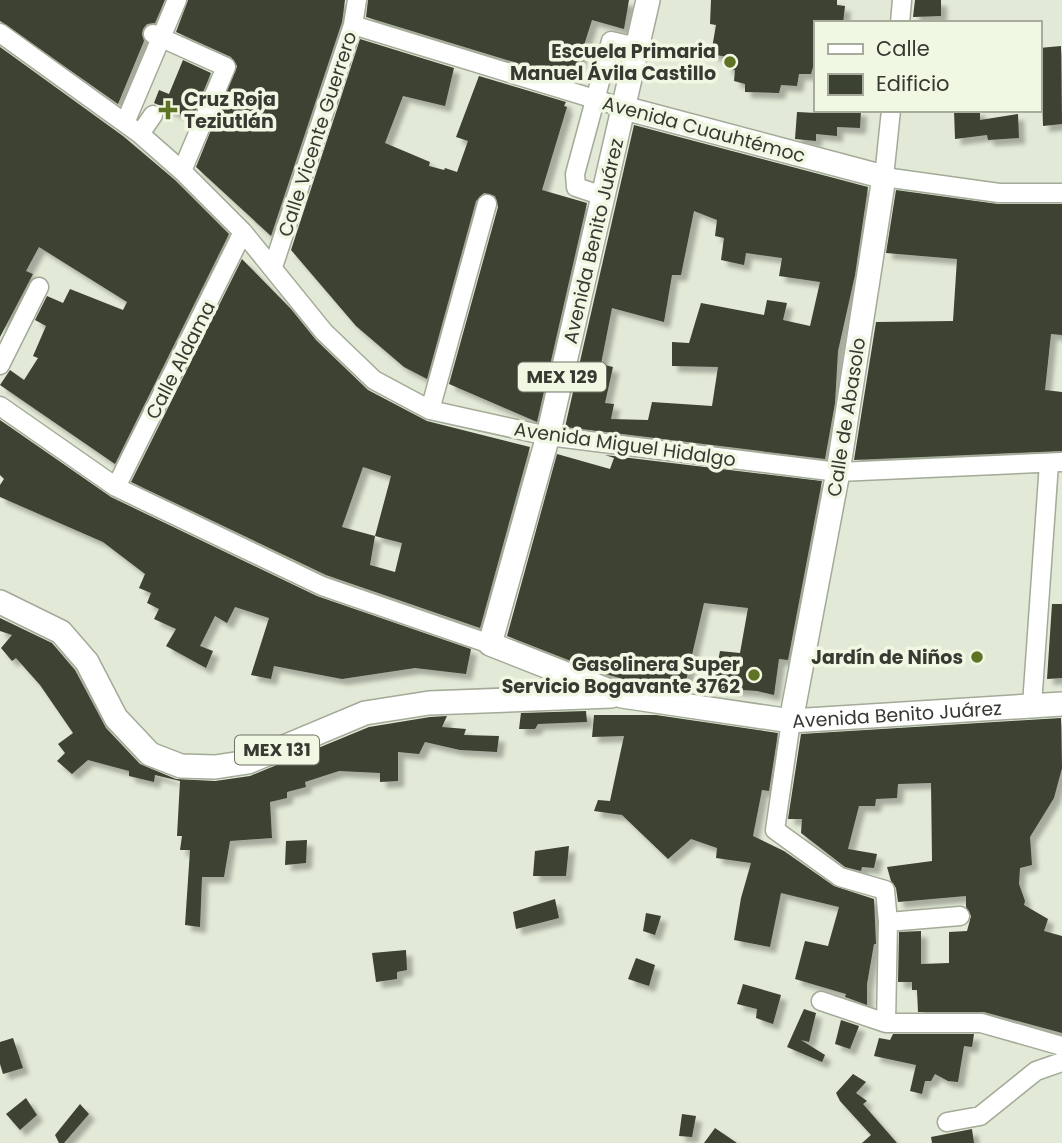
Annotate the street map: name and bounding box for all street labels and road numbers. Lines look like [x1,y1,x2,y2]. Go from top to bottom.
street label: Calle Vicente Guerrero [272,28,363,240]
street label: Avenida Cuauhtémoc [600,89,808,170]
street label: Avenida Benito Juárez [557,136,630,346]
street label: Calle Aldama [139,296,222,424]
street label: Calle de Abasolo [821,336,872,499]
road number: MEX 129 [518,362,606,391]
street label: Avenida Miguel Hidalgo [512,416,738,473]
street label: Avenida Benito Juárez [791,695,1003,735]
road number: MEX 131 [235,736,319,764]

